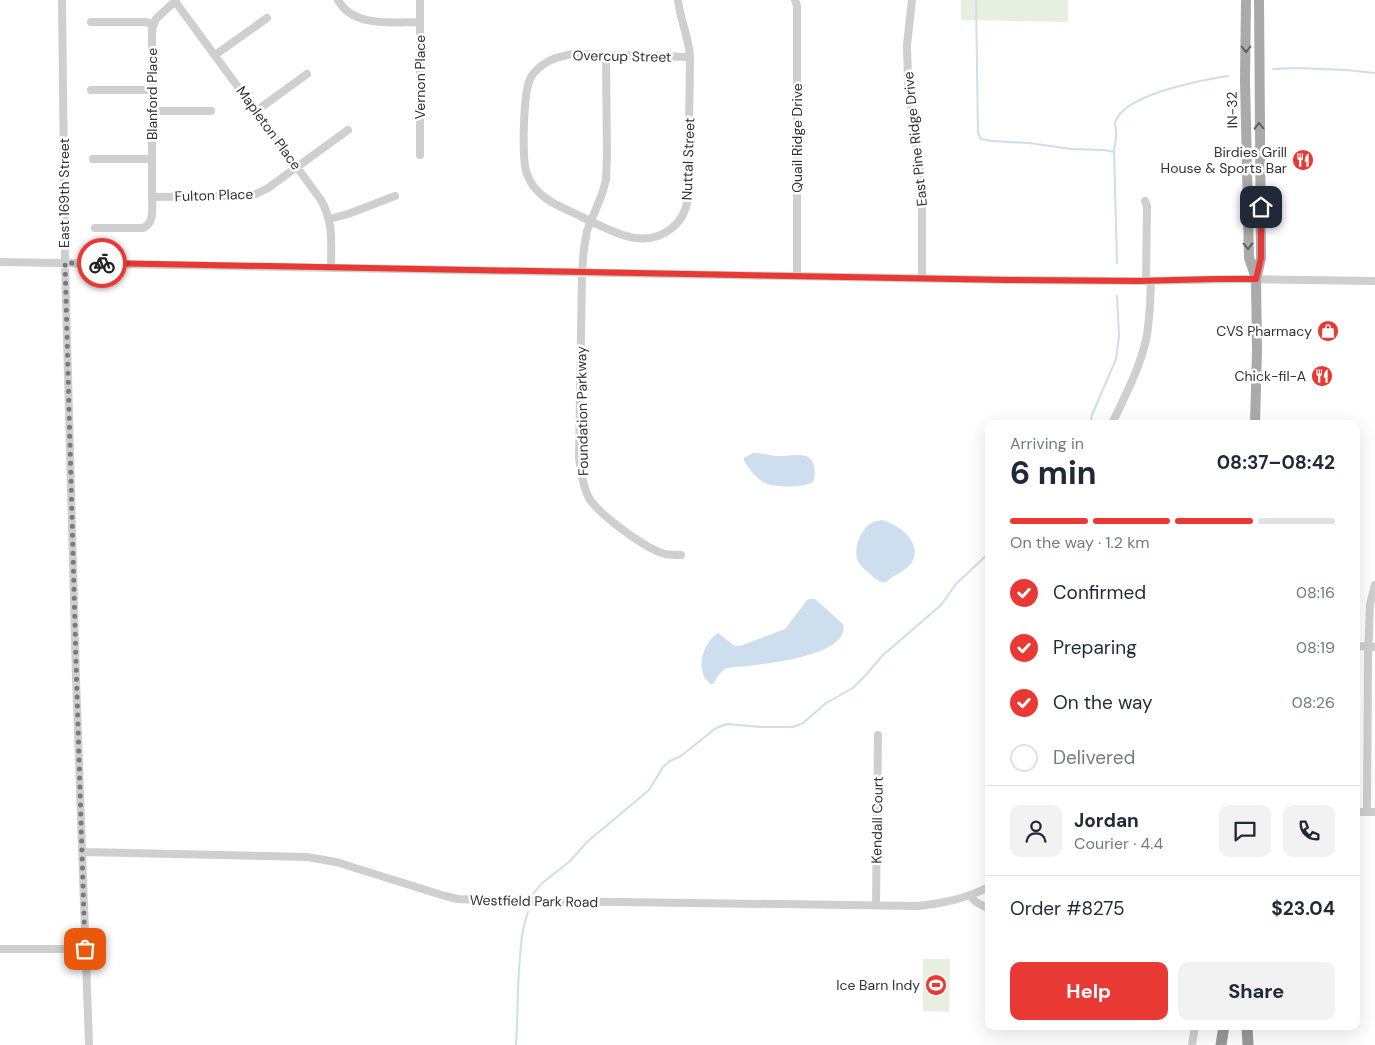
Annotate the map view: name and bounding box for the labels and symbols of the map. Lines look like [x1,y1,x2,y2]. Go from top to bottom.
street label: Vernon Place [411,35,429,119]
one-way arrow [1241,45,1251,53]
street label: Overcup Street [572,46,672,66]
street label: Blanford Place [143,48,161,140]
street label: East Pine Ridge Drive [899,71,931,207]
street label: Mapleton Place [233,83,305,173]
street label: Quail Ridge Drive [788,83,806,193]
street label: IN-32 [1223,91,1241,129]
street label: Nuttal Street [678,117,698,201]
one-way arrow [1254,122,1264,130]
street label: East 169th Street [55,138,73,248]
place label: Birdies Grill House & Sports Bar [1161,143,1287,177]
restaurant icon: Birdies Grill House & Sports Bar [1291,148,1315,172]
street label: Fulton Place [174,185,254,205]
pin [1240,186,1282,228]
courier [77,238,127,288]
one-way arrow [1243,242,1254,250]
shop icon: CVS Pharmacy [1316,319,1340,343]
place label: CVS Pharmacy [1216,322,1312,340]
street label: Foundation Parkway [572,346,592,476]
restaurant icon: Chick-fil-A [1310,364,1334,388]
place label: Chick-fil-A [1234,367,1306,385]
street label: Kendall Court [867,776,887,864]
street label: Westfield Park Road [470,891,598,911]
pin [64,928,106,970]
sports icon: Ice Barn Indy [924,973,948,997]
place label: Ice Barn Indy [836,976,920,994]

